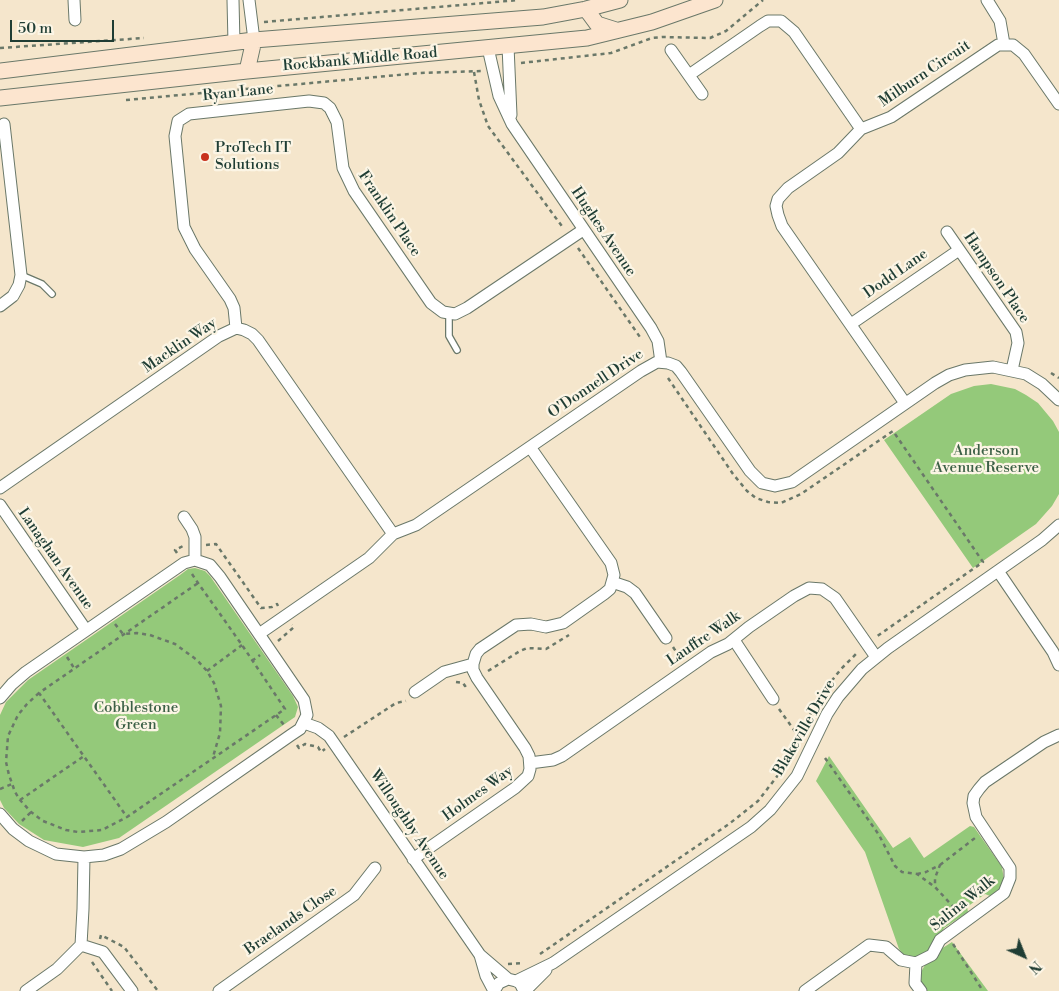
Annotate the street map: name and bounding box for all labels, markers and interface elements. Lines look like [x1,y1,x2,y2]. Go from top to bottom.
scale bar [12,10,116,42]
text: 50 m [18,19,52,38]
street label: Milburn Circuit [876,37,974,111]
street label: Rockbank Middle Road [282,44,438,76]
street label: Ryan Lane [202,80,274,106]
place label: ProTech IT Solutions [215,139,291,174]
marker: ProTech IT Solutions [199,151,211,163]
street label: Franklin Place [354,168,424,260]
street label: Hughes Avenue [566,184,640,280]
street label: Hampson Place [959,229,1033,327]
street label: Dodd Lane [860,245,932,303]
street label: Macklin Way [140,315,220,377]
street label: O'Donnell Drive [545,346,647,422]
park label: Anderson Avenue Reserve [933,442,1039,477]
street label: Lanaghan Avenue [13,505,97,613]
street label: Lauffre Walk [664,608,744,670]
street label: Blakeville Drive [770,677,840,779]
park label: Cobblestone Green [94,699,178,734]
street label: Holmes Way [439,762,517,826]
street label: Willoughby Avenue [366,767,452,883]
street label: Salina Walk [927,873,999,935]
street label: Braelands Close [241,882,341,960]
north arrow [999,931,1049,981]
text: N [1024,956,1045,977]

